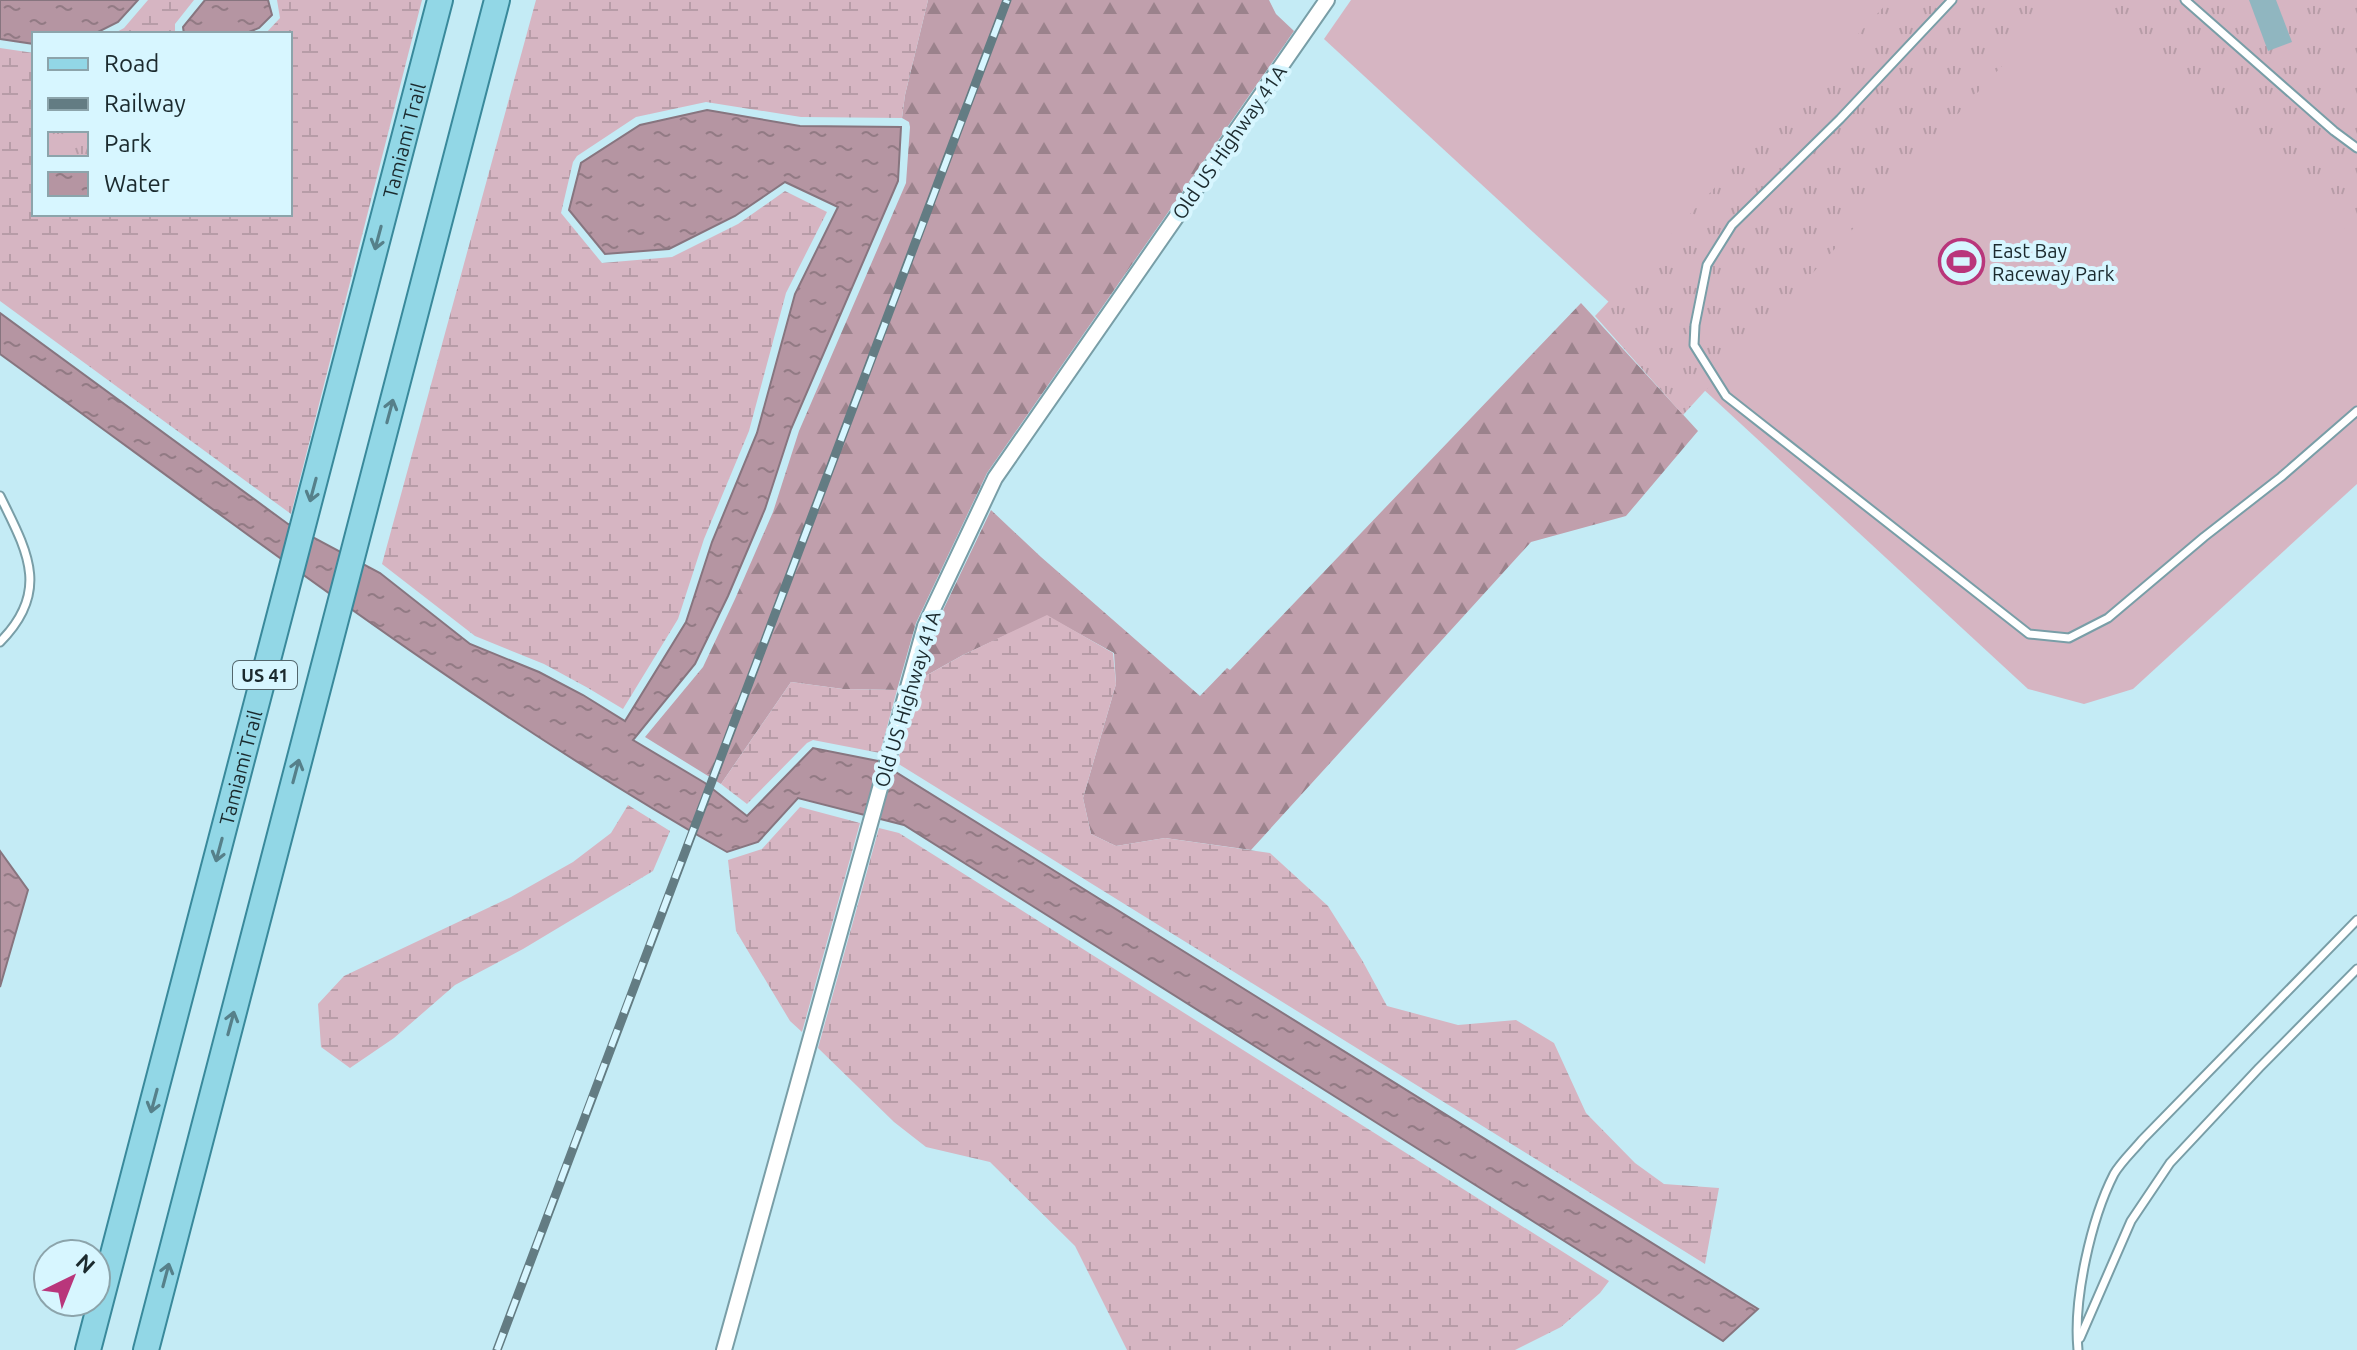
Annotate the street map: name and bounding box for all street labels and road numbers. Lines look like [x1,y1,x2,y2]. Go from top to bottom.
street label: Old US Highway 41A [1167,60,1291,224]
street label: Tamiami Trail [377,80,429,201]
street label: Old US Highway 41A [869,608,945,790]
road number: US 41 [233,661,297,689]
street label: Tamiami Trail [214,707,266,828]

